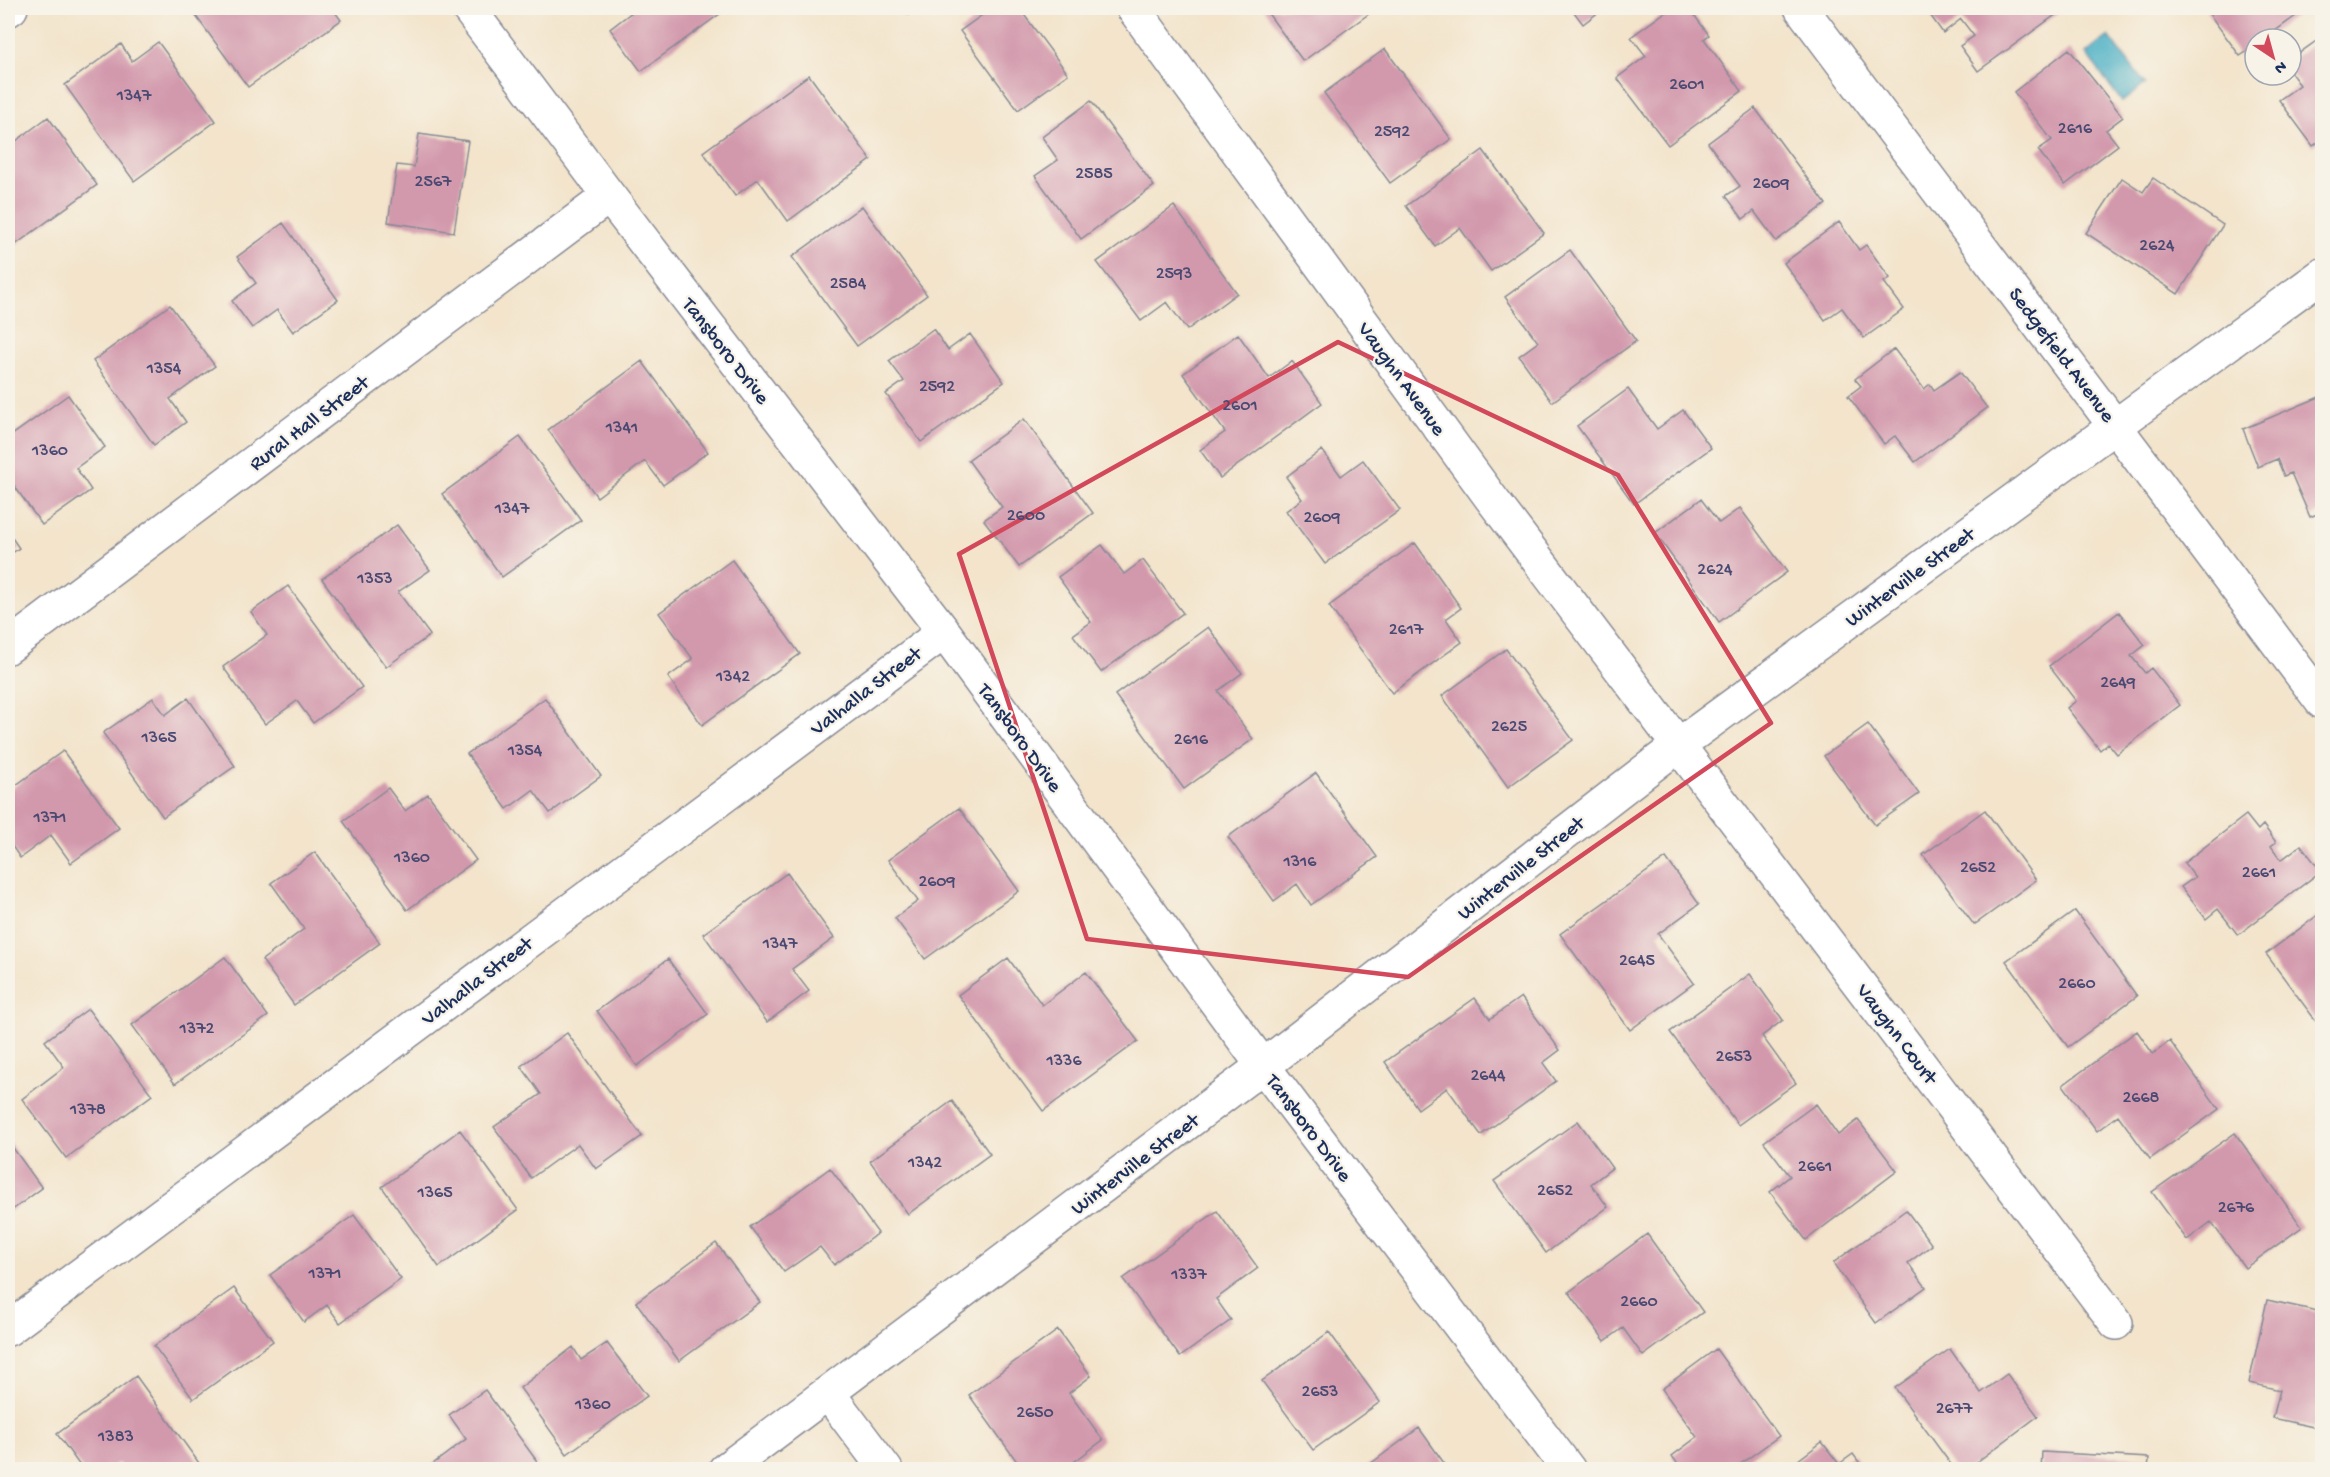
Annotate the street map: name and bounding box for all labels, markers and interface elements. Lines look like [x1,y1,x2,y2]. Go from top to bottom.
north arrow [2243,27,2303,87]
text: N [2270,56,2290,77]
house number: 2601 [1669,75,1705,96]
house number: 1347 [116,86,152,107]
house number: 2616 [2058,119,2093,140]
house number: 2592 [1374,122,1410,143]
house number: 2585 [1075,164,1113,185]
house number: 2567 [415,172,452,193]
house number: 2609 [1752,174,1790,195]
house number: 2624 [2139,236,2175,257]
house number: 2593 [1156,264,1192,285]
house number: 2584 [830,274,867,295]
street label: Sedgefield Avenue [2001,284,2120,429]
street label: Tansboro Drive [674,293,774,411]
street label: Vaughn Avenue [1350,317,1450,443]
house number: 1354 [146,359,182,380]
street label: Rural Hall Street [245,370,377,478]
house number: 2592 [919,377,955,398]
house number: 2601 [1222,396,1258,417]
house number: 1341 [605,418,638,439]
house number: 1360 [31,441,68,462]
house number: 1347 [494,499,530,520]
house number: 2600 [1007,506,1045,527]
house number: 2609 [1303,508,1341,529]
street label: Winterville Street [1841,522,1983,634]
house number: 2624 [1697,560,1733,581]
house number: 1353 [356,569,393,590]
house number: 2617 [1389,620,1424,641]
street label: Valhalla Street [806,641,930,743]
house number: 1342 [715,667,750,688]
house number: 2649 [2100,673,2136,694]
street label: Tansboro Drive [970,679,1067,799]
house number: 2625 [1491,717,1527,738]
house number: 1365 [140,728,177,749]
house number: 2616 [1174,730,1209,751]
house number: 1354 [507,741,543,762]
house number: 1371 [32,808,67,829]
street label: Winterville Street [1454,811,1592,927]
house number: 1360 [393,848,430,869]
house number: 1316 [1282,852,1317,873]
house number: 2652 [1960,858,1996,879]
house number: 2661 [2242,863,2276,884]
house number: 2609 [918,872,956,893]
street label: Valhalla Street [417,931,541,1033]
house number: 1347 [762,934,798,955]
house number: 2645 [1619,951,1655,972]
house number: 2660 [2058,974,2096,995]
street label: Vaughn Court [1849,979,1943,1092]
house number: 1372 [179,1019,215,1040]
house number: 2653 [1716,1047,1752,1068]
house number: 1336 [1045,1051,1082,1072]
house number: 2644 [1471,1066,1506,1087]
street label: Tansboro Drive [1258,1069,1357,1189]
house number: 2668 [2123,1088,2160,1109]
house number: 1378 [69,1100,106,1121]
street label: Winterville Street [1067,1108,1207,1222]
house number: 1342 [907,1153,942,1174]
house number: 2661 [1798,1157,1832,1178]
house number: 2652 [1537,1181,1573,1202]
house number: 1365 [416,1183,453,1204]
house number: 2676 [2218,1198,2255,1219]
house number: 1371 [307,1264,342,1285]
house number: 1337 [1170,1265,1207,1286]
house number: 2660 [1620,1292,1658,1313]
house number: 2653 [1302,1382,1338,1403]
house number: 1360 [574,1395,611,1416]
house number: 2677 [1936,1399,1973,1420]
house number: 2650 [1016,1403,1054,1424]
house number: 1383 [97,1427,134,1448]

